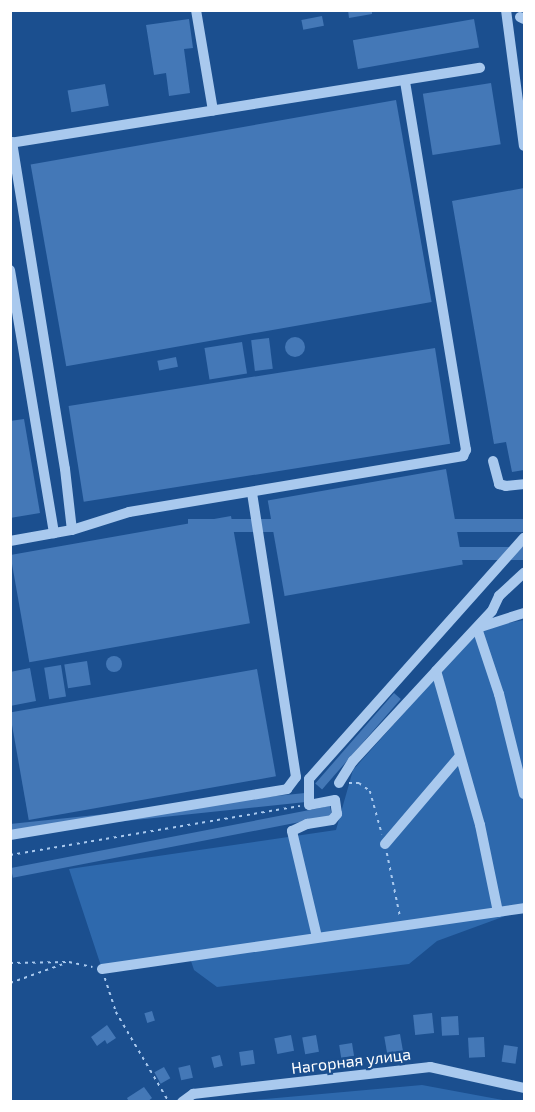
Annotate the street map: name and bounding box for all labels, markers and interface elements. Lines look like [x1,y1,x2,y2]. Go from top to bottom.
street label: Нагорная улица [290,1044,412,1078]

